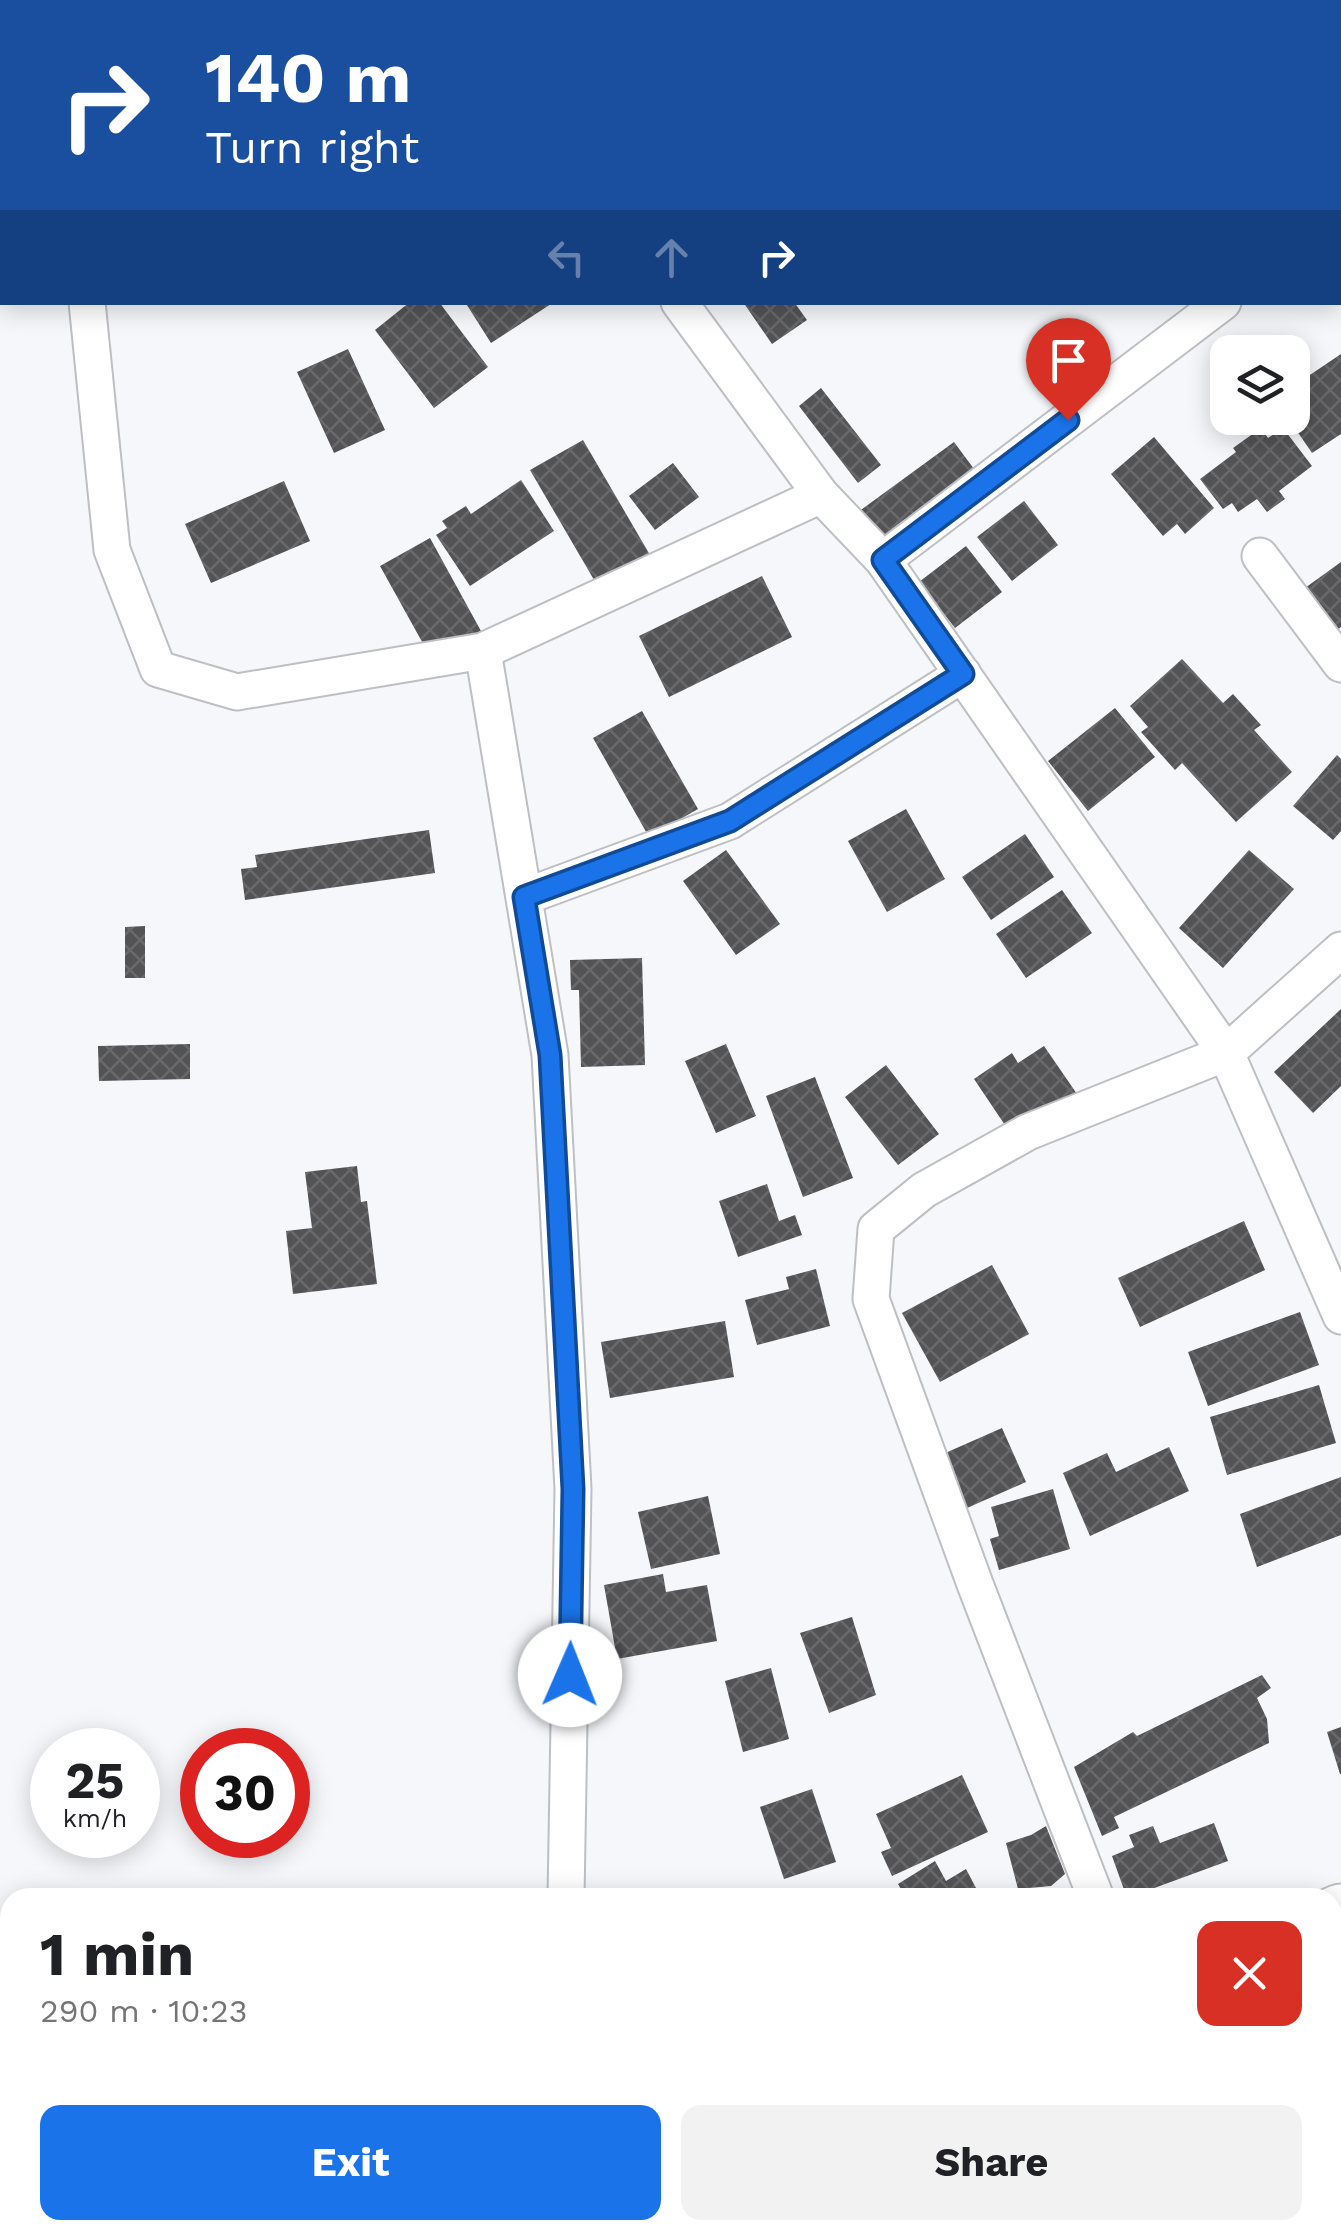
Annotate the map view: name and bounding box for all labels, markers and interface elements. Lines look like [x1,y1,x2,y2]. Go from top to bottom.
text: 140 m [205,37,411,119]
icon: right [40,40,170,170]
text: Turn right [205,121,419,174]
icon: left [539,230,594,285]
icon: ahead [644,230,699,285]
icon: right [749,230,804,285]
pin [1026,318,1111,421]
icon: arrive [1041,333,1096,388]
map controls [1210,335,1310,435]
button: layers [1210,335,1310,435]
position arrow [518,1623,622,1727]
speed limit sign: 30 [180,1728,310,1858]
text: 25 [66,1751,124,1810]
text: km/h [63,1804,127,1833]
text: 1 min [40,1919,194,1990]
button: close [1197,1921,1302,2026]
text: 290 m · 10:23 [40,1992,247,2030]
button: Exit [40,2105,661,2220]
button: Share [681,2105,1302,2220]

